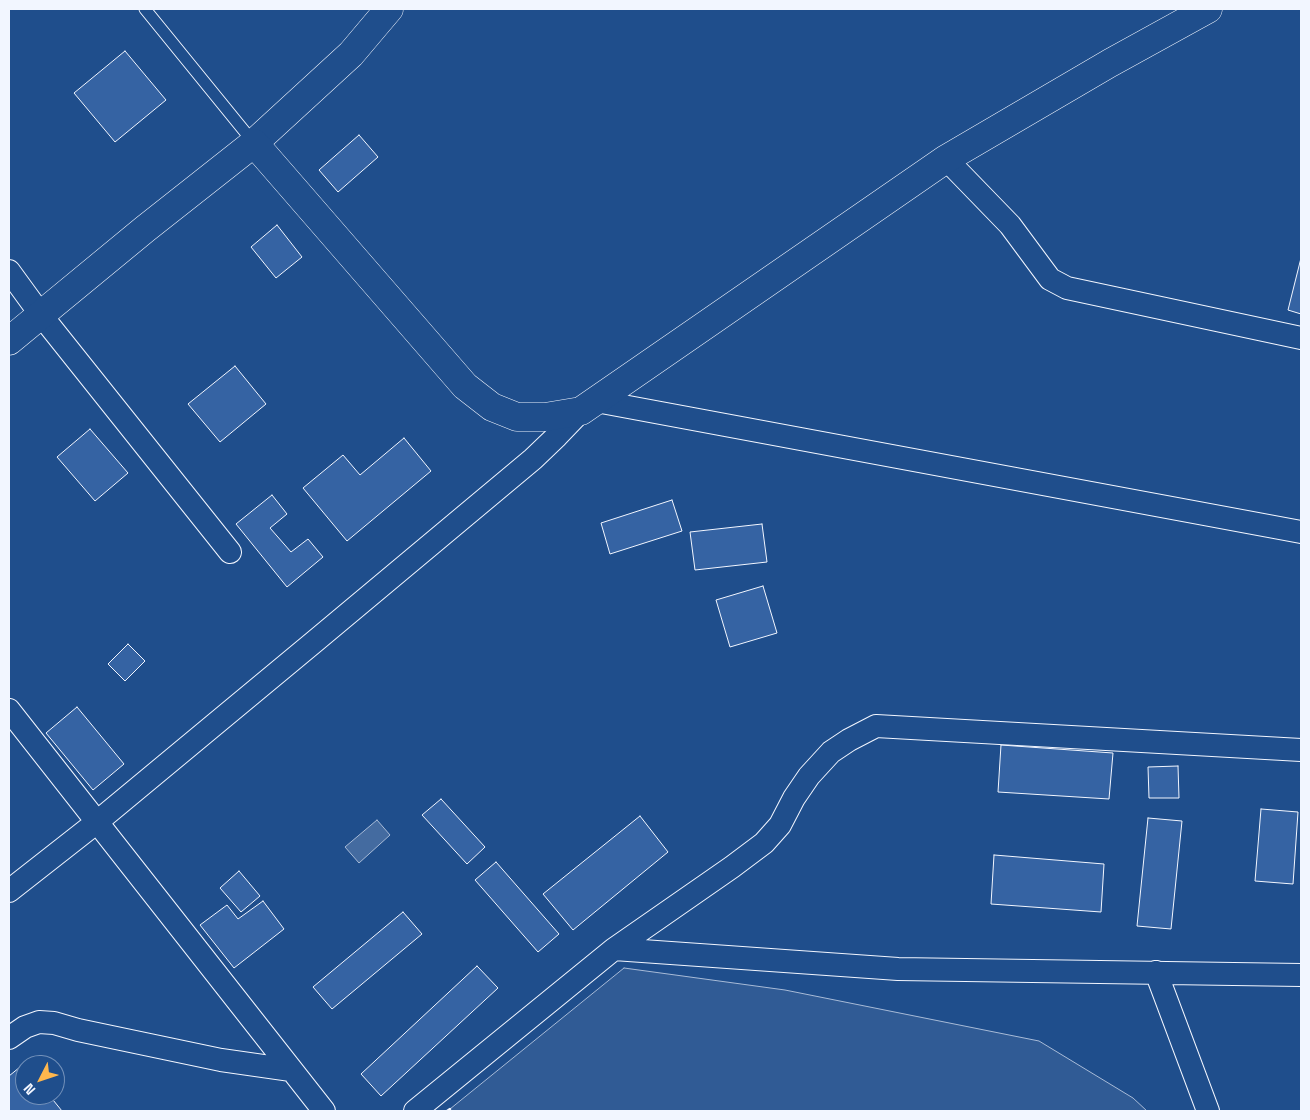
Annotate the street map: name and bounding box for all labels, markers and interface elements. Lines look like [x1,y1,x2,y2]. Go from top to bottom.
north arrow [15,1055,65,1105]
text: N [20,1080,39,1099]

